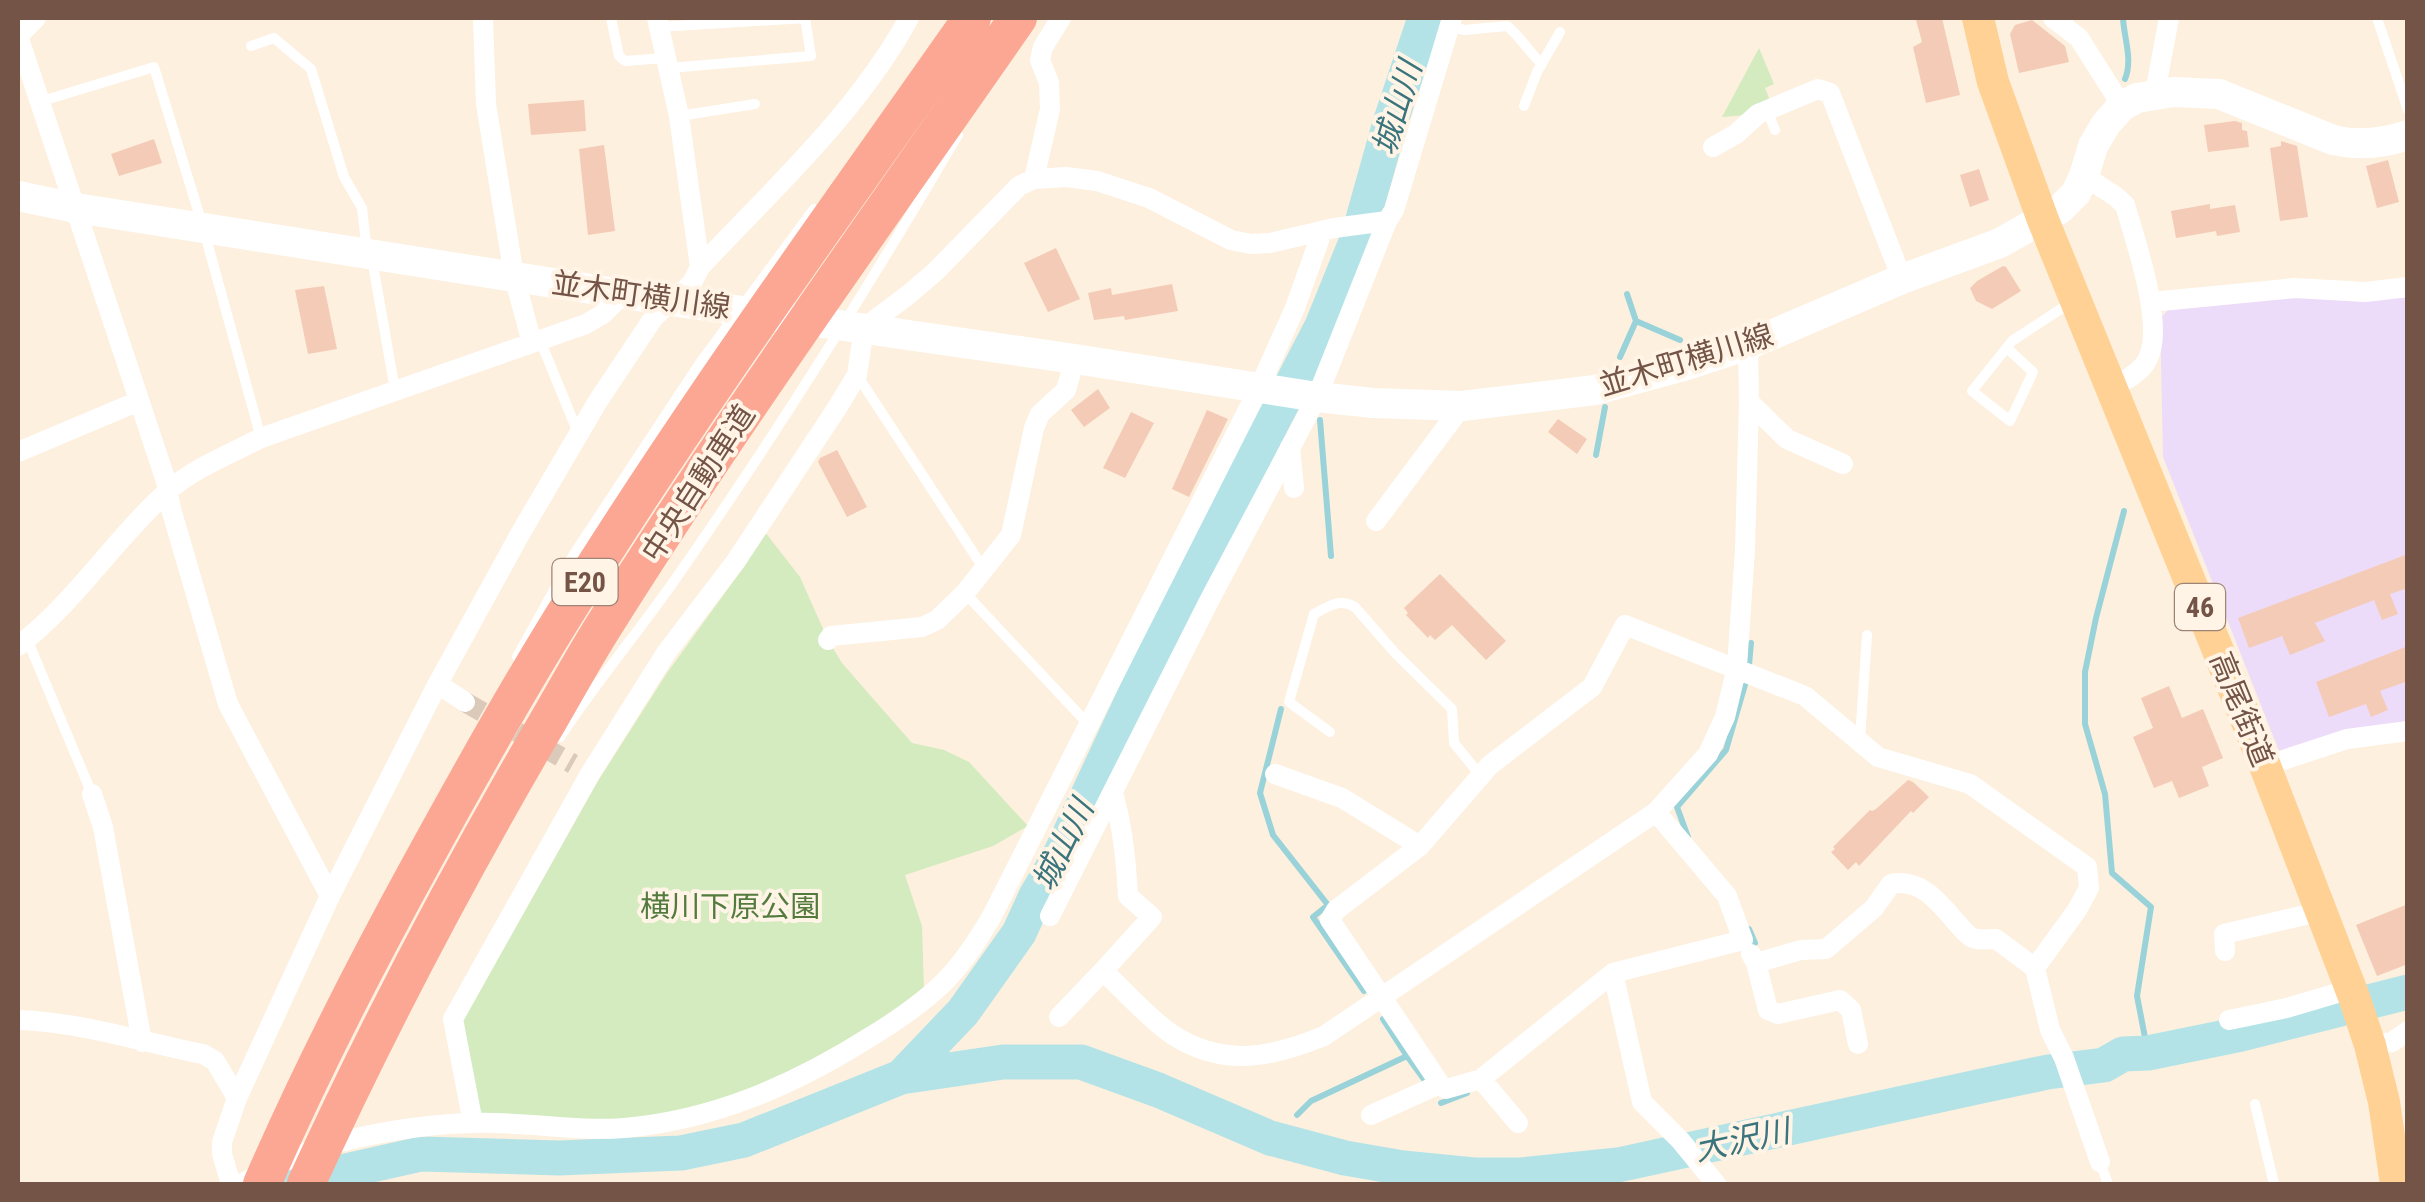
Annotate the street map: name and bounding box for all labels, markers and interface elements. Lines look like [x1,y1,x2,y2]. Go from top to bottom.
water label: 城山川 [1365,54,1430,159]
street label: 並木町横川線 [549,265,733,325]
street label: 並木町横川線 [1595,317,1777,403]
street label: 中央自動車道 [634,398,762,568]
road number: E20 [552,559,618,605]
road number: 46 [2175,584,2225,630]
street label: 高尾街道 [2203,647,2281,771]
water label: 城山川 [1025,791,1102,896]
park label: 横川下原公園 [640,889,820,924]
water label: 大沢川 [1691,1111,1796,1169]

